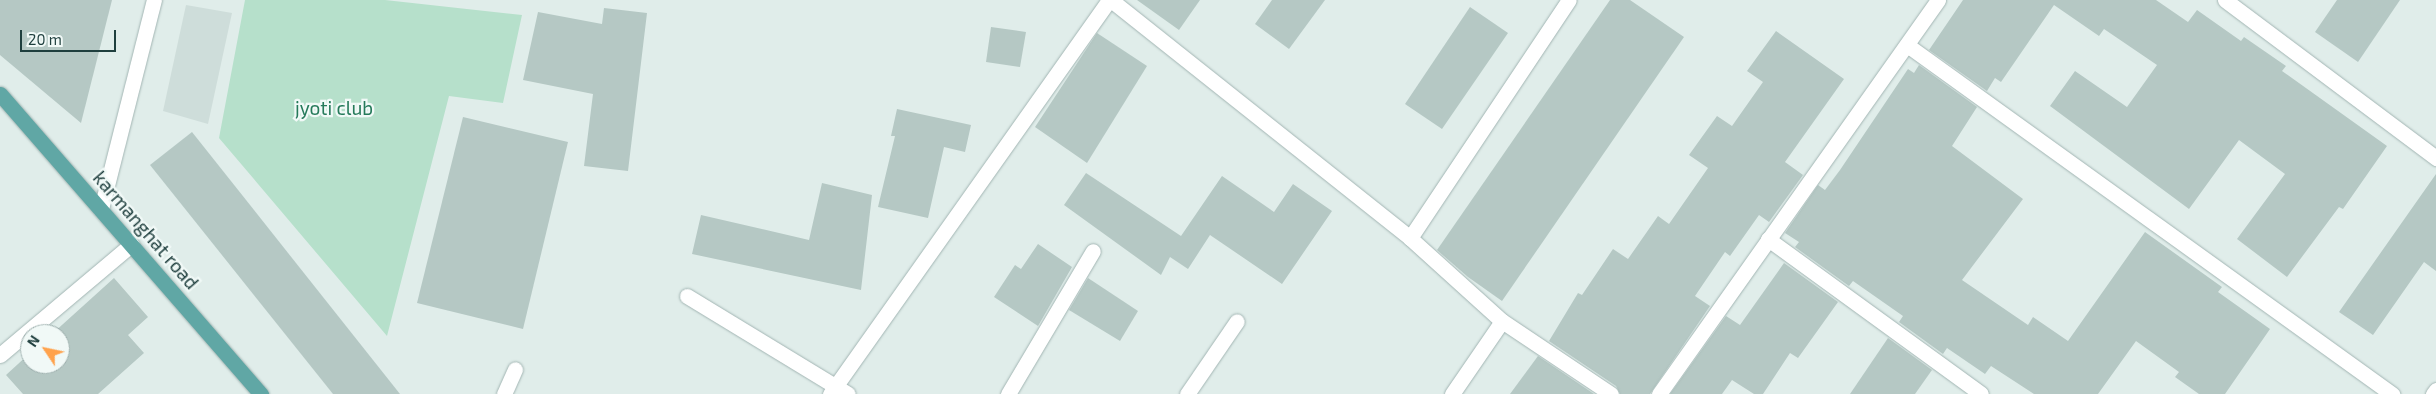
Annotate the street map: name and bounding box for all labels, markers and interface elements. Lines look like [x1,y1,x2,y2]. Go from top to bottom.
scale bar [22,20,119,52]
text: 20 m [28,30,62,48]
park label: jyoti club [295,97,373,119]
street label: karmanghat road [89,166,203,294]
north arrow [20,324,70,374]
text: N [23,332,43,350]

